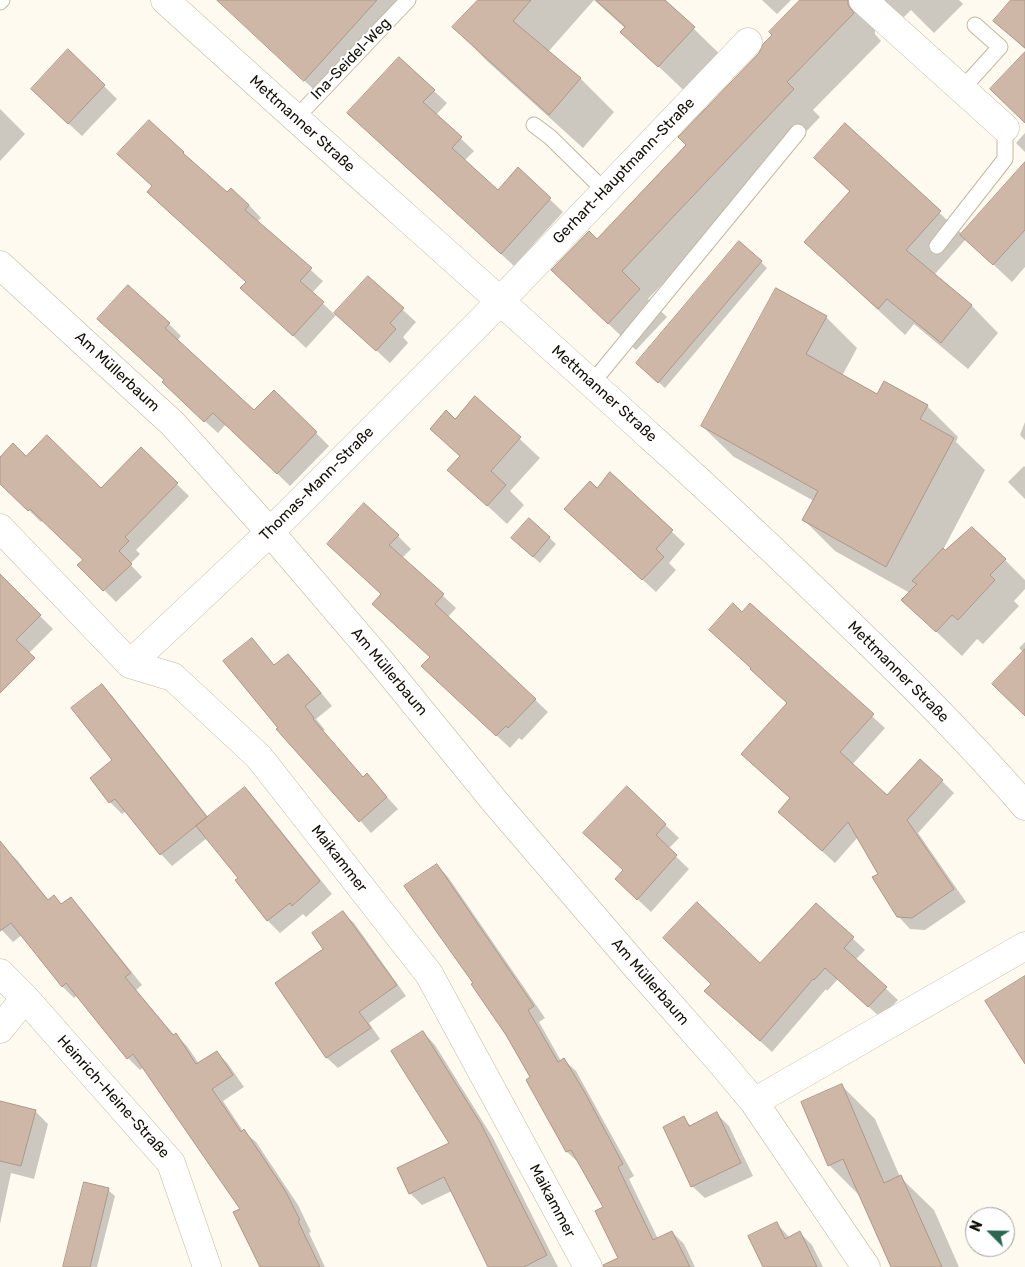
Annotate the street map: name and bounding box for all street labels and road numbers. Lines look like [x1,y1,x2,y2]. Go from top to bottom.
street label: Ina-Seidel-Weg [307,14,395,104]
street label: Mettmanner Straße [246,72,358,176]
street label: Gerhart-Hauptmann-Straße [549,94,699,248]
street label: Am Müllerbaum [71,328,163,416]
street label: Mettmanner Straße [548,342,660,446]
street label: Thomas-Mann-Straße [256,423,378,545]
street label: Mettmanner Straße [844,618,952,726]
street label: Am Müllerbaum [347,624,431,720]
street label: Maikammer [307,822,371,896]
street label: Am Müllerbaum [607,935,693,1029]
street label: Heinrich-Heine-Straße [53,1032,173,1162]
street label: Maikammer [525,1161,579,1241]

